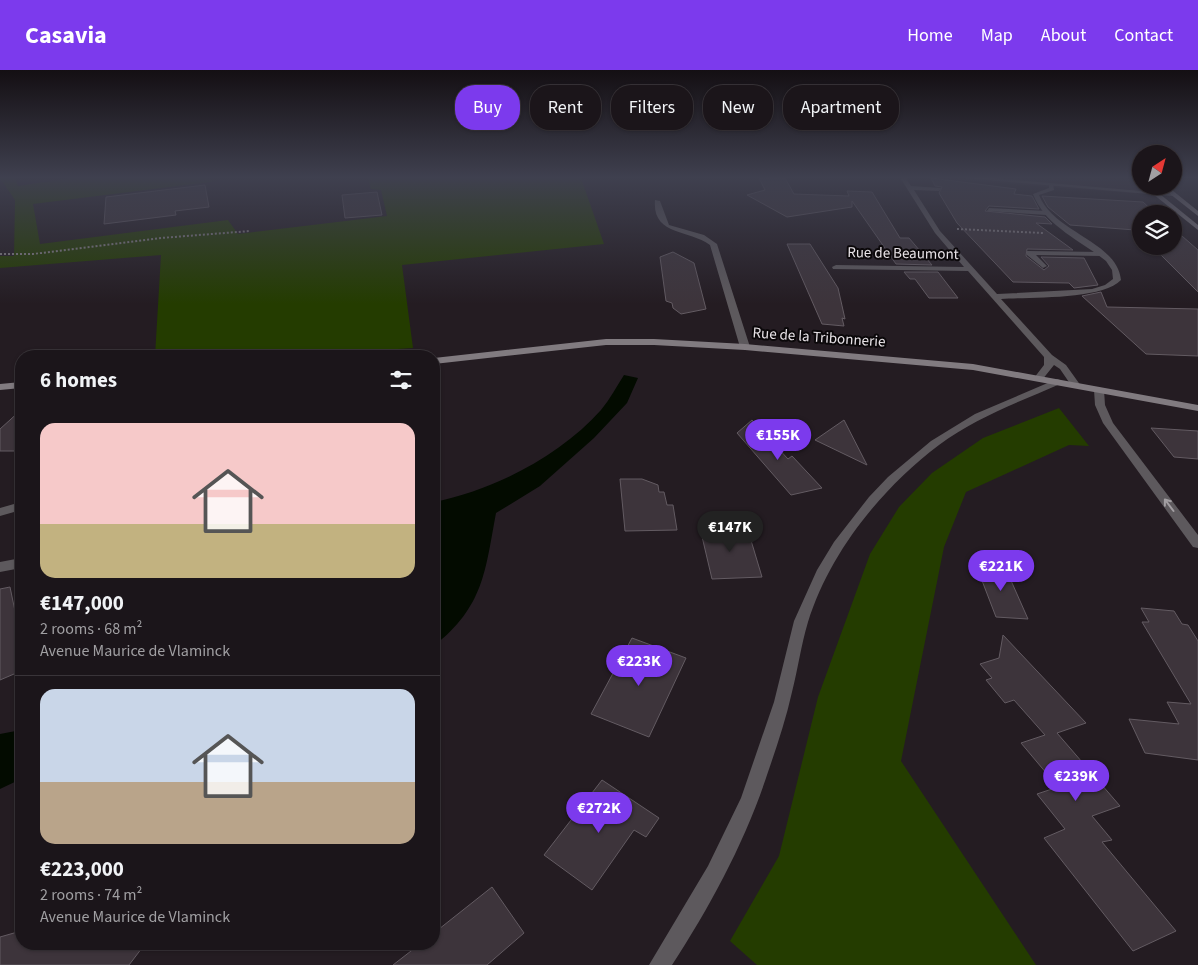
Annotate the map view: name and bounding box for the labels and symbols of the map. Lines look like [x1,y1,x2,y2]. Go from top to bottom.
north arrow [1132,145,1182,195]
street label: Rue de Beaumont [847,242,959,265]
street label: Rue de la Tribonnerie [752,322,886,353]
pin: €155K [743,418,813,461]
one-way arrow [1164,498,1174,512]
pin: €147K [695,510,765,553]
pin: €221K [966,550,1036,592]
pin: €223K [604,644,674,687]
pin: €239K [1041,760,1111,802]
pin: €272K [564,792,634,834]

